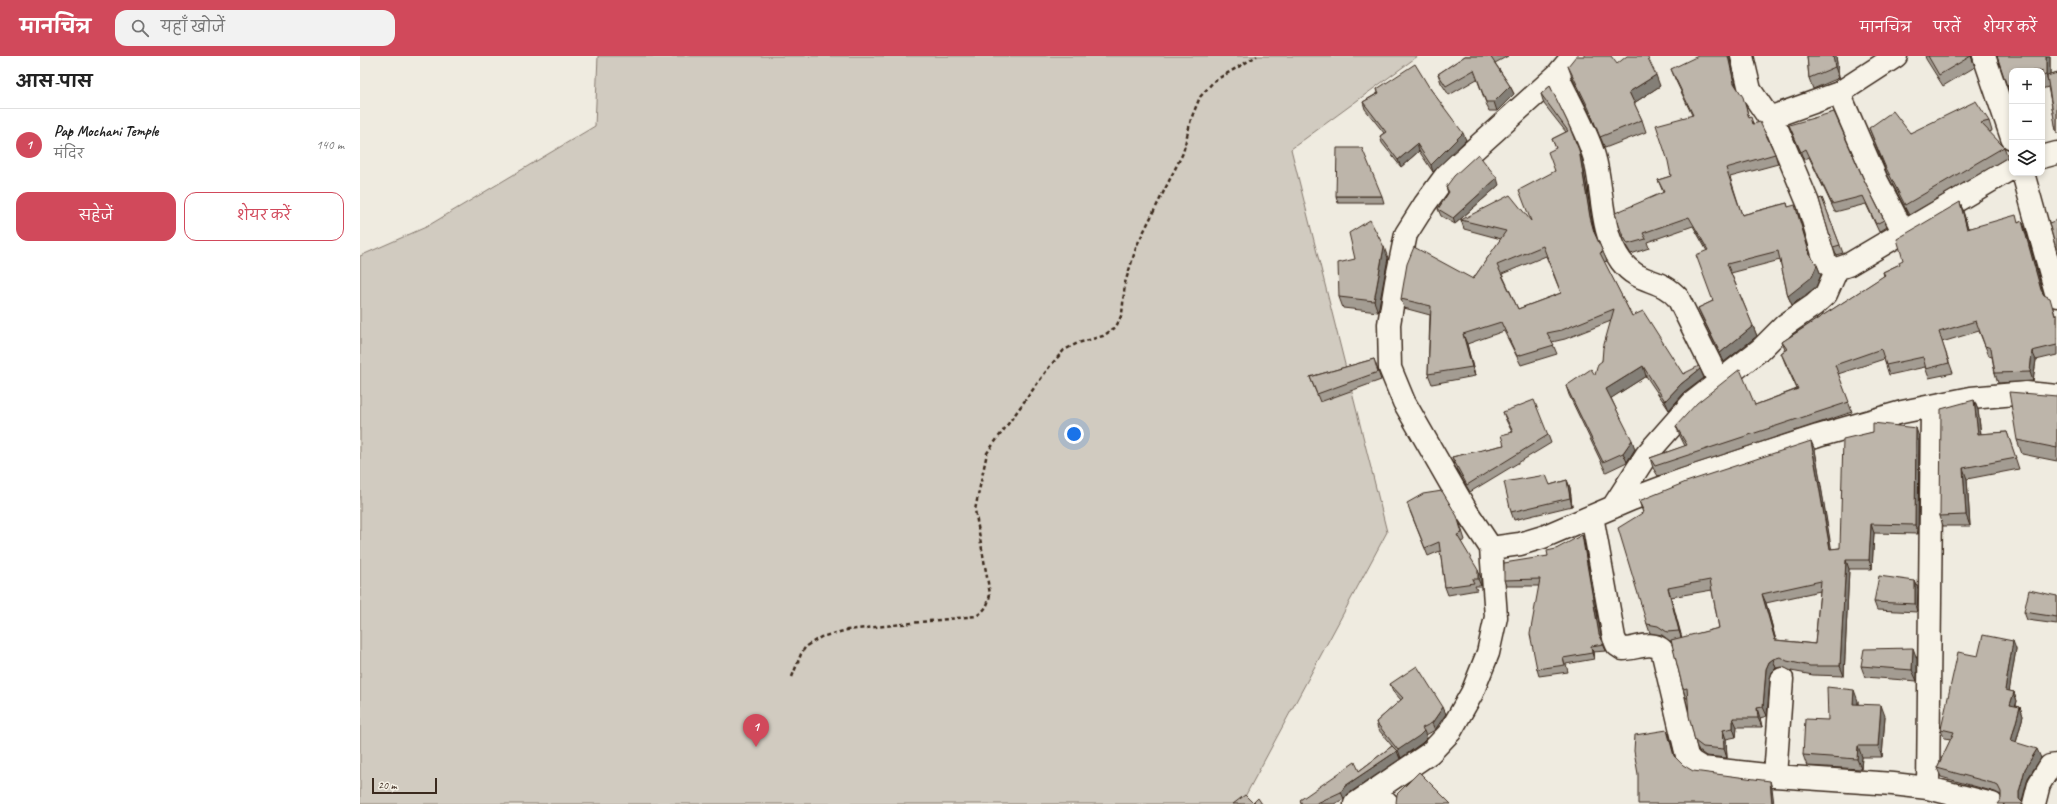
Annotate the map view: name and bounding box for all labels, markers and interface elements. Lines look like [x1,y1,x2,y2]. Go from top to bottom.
search box [115,10,395,46]
text: मानचित्र [20,15,91,39]
icon: search [129,17,151,39]
text: यहाँ खोजें [161,18,225,37]
text: मानचित्र [1860,19,1911,36]
text: परतें [1933,19,1961,36]
text: शेयर करें [1983,19,2037,36]
map controls [2009,68,2045,176]
button: + [2009,68,2045,104]
text: आस-पास [16,71,92,92]
button: − [2009,104,2045,140]
text: Pap Mochani Temple [54,122,158,141]
text: 1 [26,137,32,153]
text: 140 m [316,137,344,153]
button: layers [2009,140,2045,176]
text: मंदिर [54,146,84,162]
button: सहेजें [16,192,176,241]
button: शेयर करें [184,192,344,241]
your location [1064,424,1084,444]
pin: 1 [743,714,769,747]
scale bar [372,776,437,795]
text: 20 m [378,778,397,792]

